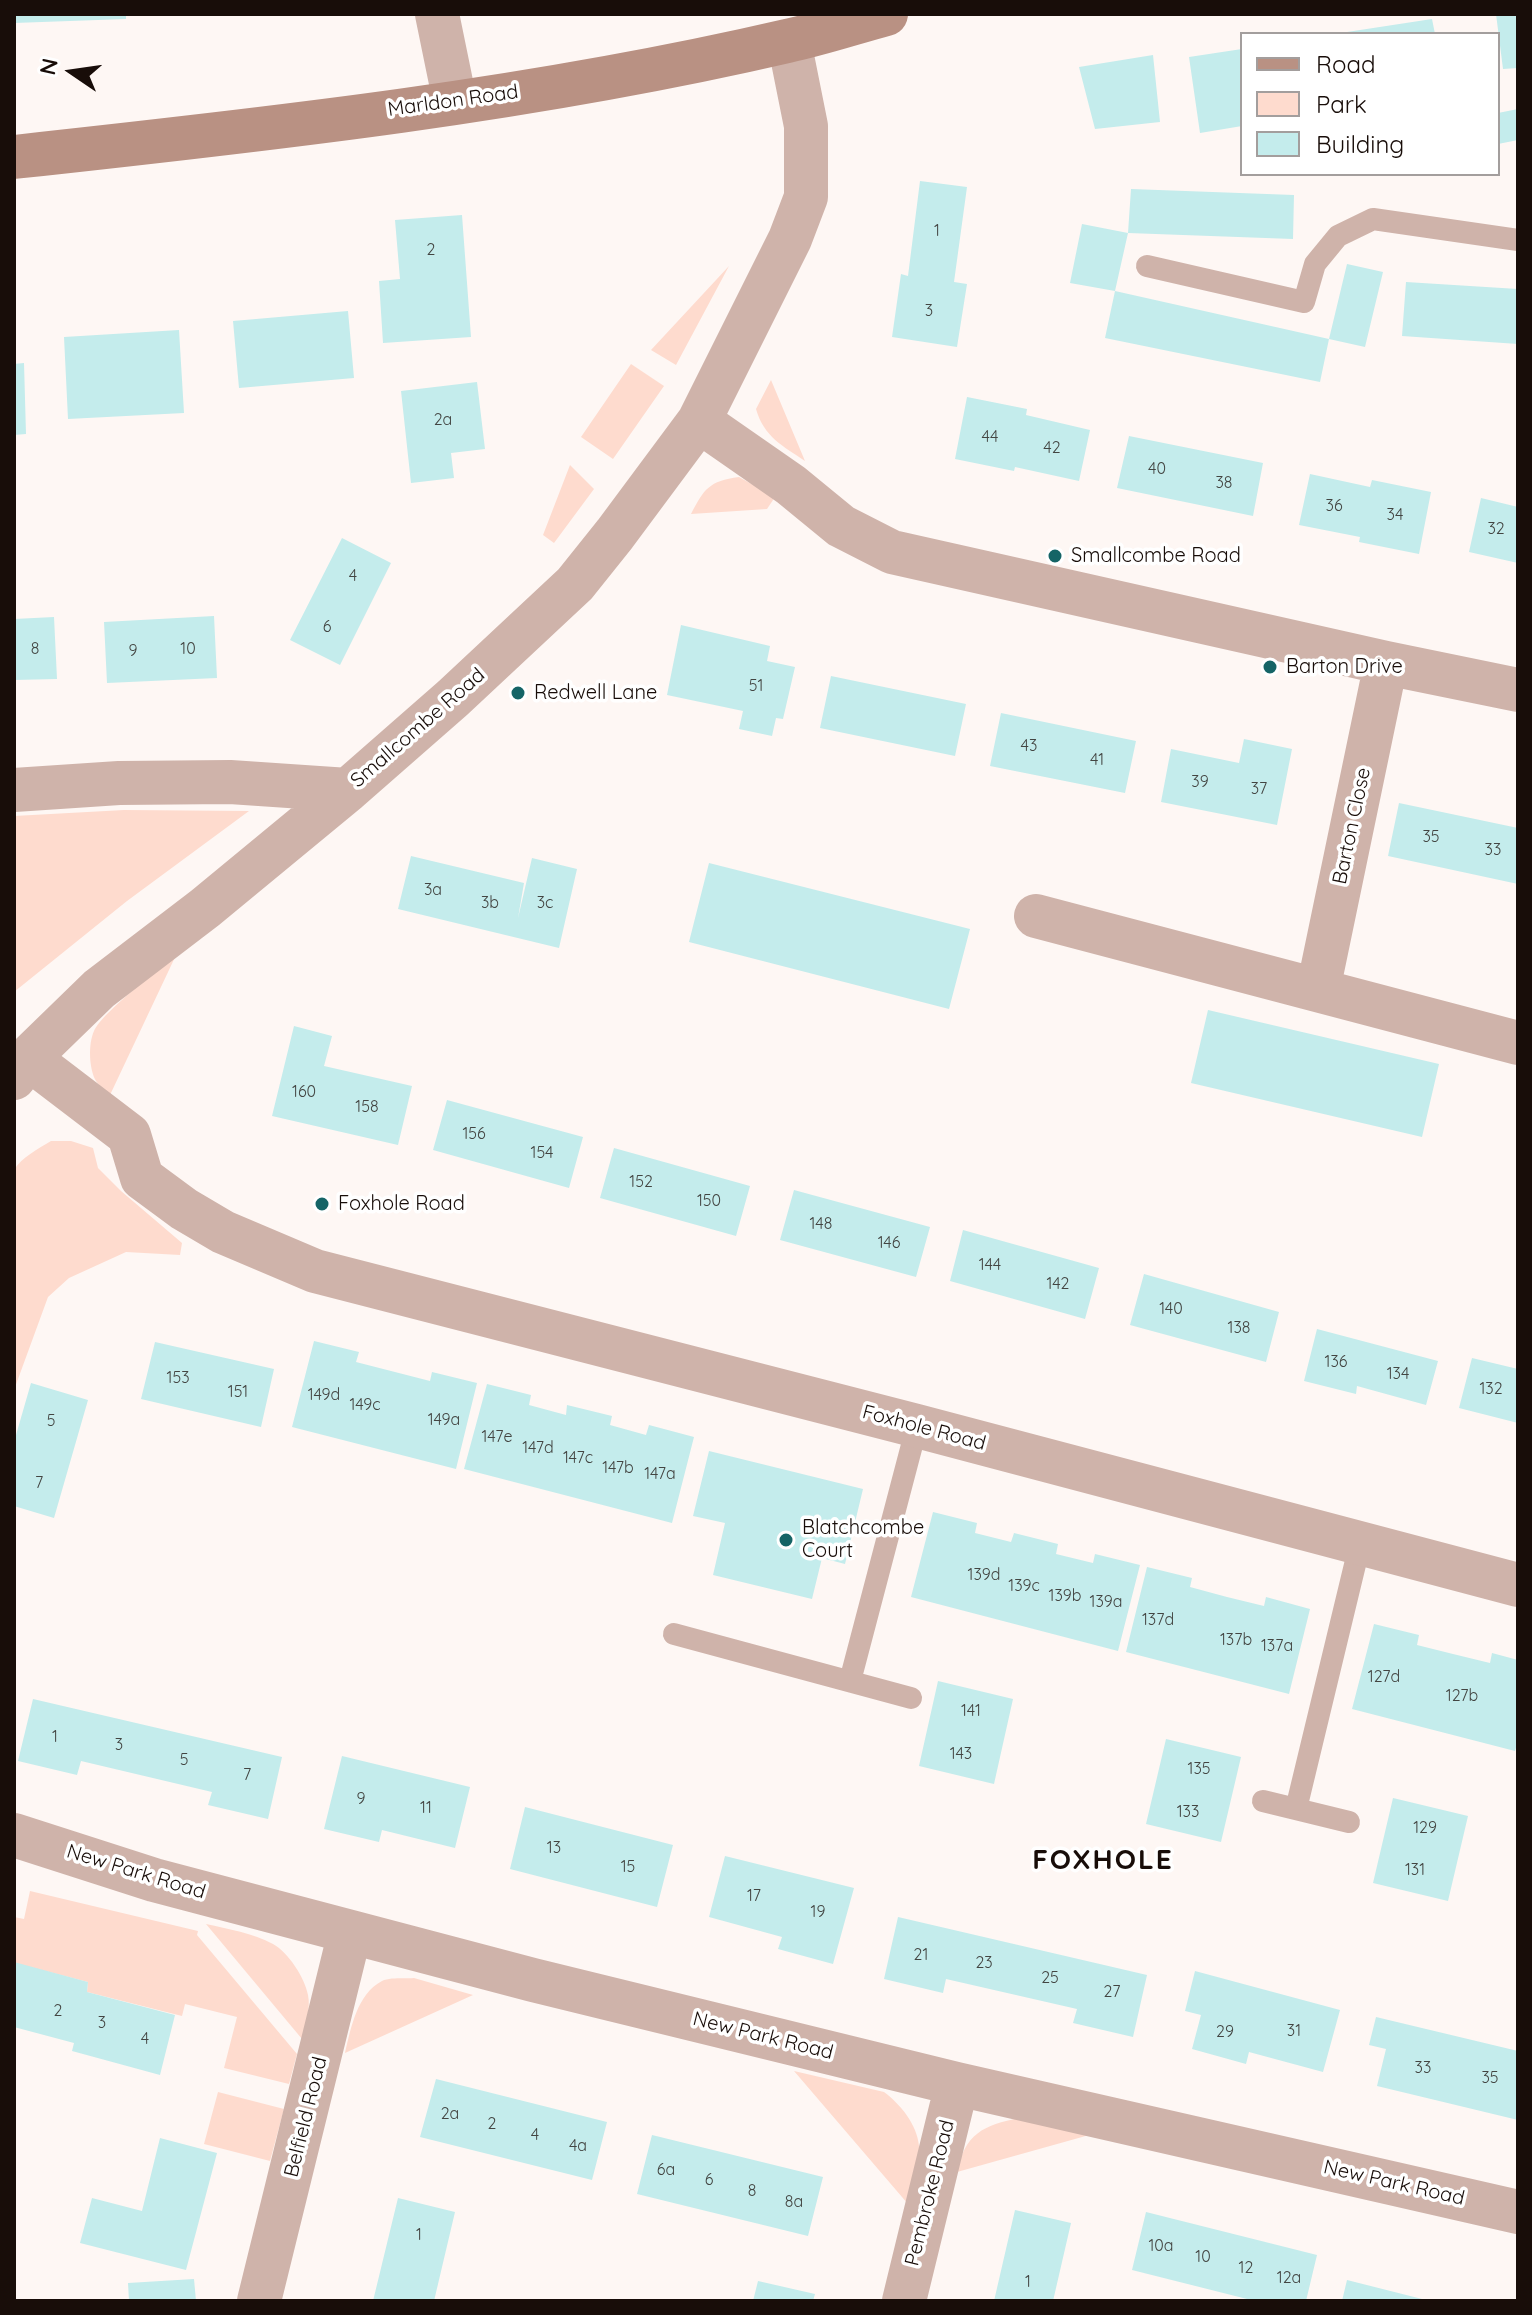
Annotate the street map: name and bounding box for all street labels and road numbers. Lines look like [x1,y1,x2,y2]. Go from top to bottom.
street label: Marldon Road [386,80,520,122]
street label: Smallcombe Road [346,663,490,793]
street label: Barton Close [1328,765,1376,887]
street label: Foxhole Road [860,1400,988,1456]
street label: New Park Road [64,1840,208,1904]
street label: New Park Road [690,2007,836,2065]
street label: Belfield Road [279,2054,333,2180]
street label: Pembroke Road [900,2118,960,2268]
street label: New Park Road [1321,2155,1467,2211]

